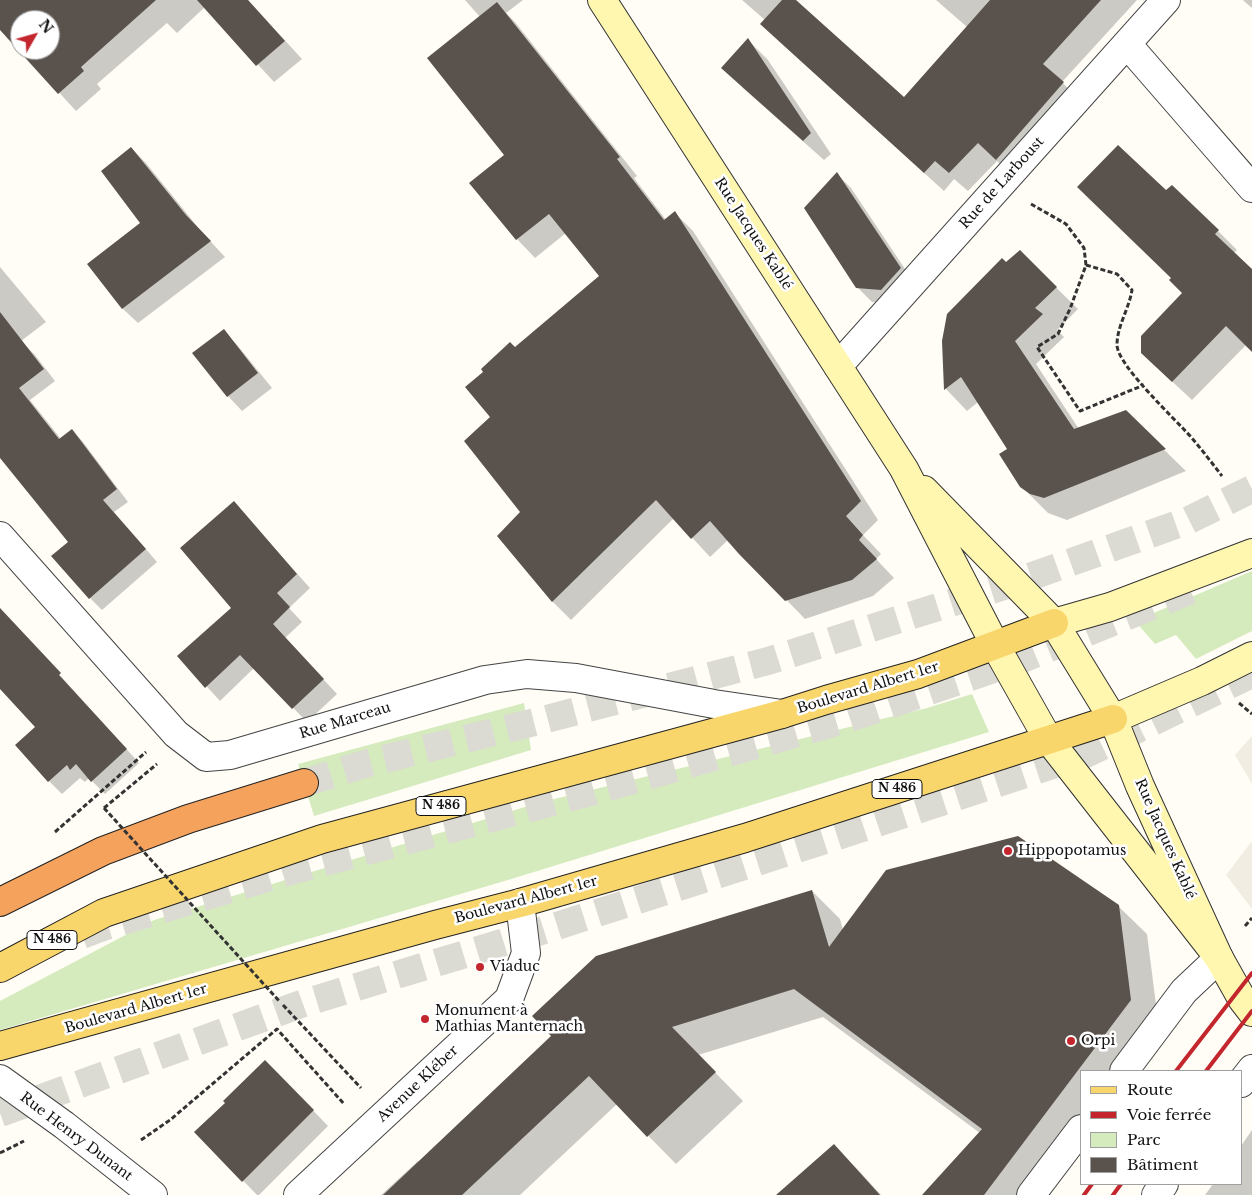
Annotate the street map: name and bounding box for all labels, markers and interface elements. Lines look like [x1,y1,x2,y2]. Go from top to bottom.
north arrow [10,10,60,60]
text: N [35,16,57,37]
street label: Rue de Larboust [956,134,1048,232]
street label: Rue Jacques Kablé [711,175,795,293]
street label: Boulevard Albert 1er [795,658,941,718]
street label: Rue Marceau [297,699,393,743]
street label: Rue Jacques Kablé [1131,776,1199,902]
road number: N 486 [872,780,922,799]
road number: N 486 [416,796,466,816]
place label: Hippopotamus [1018,843,1126,859]
marker: Hippopotamus [1002,845,1014,857]
street label: Boulevard Albert 1er [453,873,599,927]
road number: N 486 [27,930,77,950]
place label: Viaduc [490,959,540,975]
marker: Viaduc [474,961,486,973]
street label: Boulevard Albert 1er [63,981,209,1037]
place label: Monument à Mathias Manternach [435,1003,583,1036]
marker: Monument à Mathias Manternach [419,1013,431,1025]
place label: Orpi [1081,1033,1115,1049]
marker: Orpi [1065,1035,1077,1047]
street label: Avenue Kléber [374,1042,462,1126]
legend [1080,1070,1242,1185]
text: Route [1127,1080,1173,1099]
street label: Rue Henry Dunant [16,1089,136,1185]
text: Voie ferrée [1127,1105,1211,1124]
text: Parc [1127,1130,1160,1149]
text: Bâtiment [1127,1155,1198,1174]

